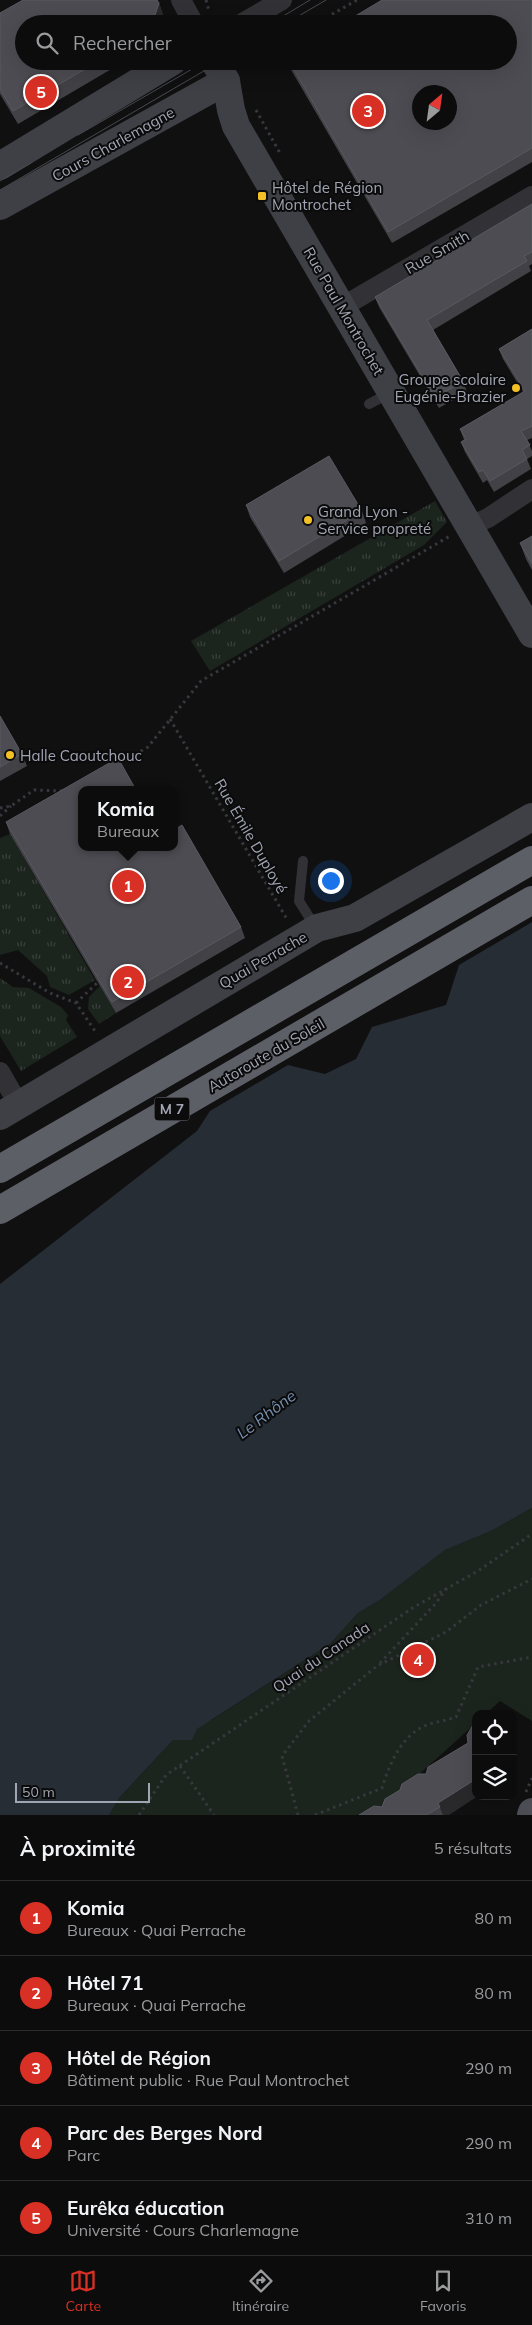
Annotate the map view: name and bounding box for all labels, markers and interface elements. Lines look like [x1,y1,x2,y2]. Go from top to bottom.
search box [15,15,517,70]
icon: search [33,29,61,57]
text: Rechercher [73,31,172,55]
pin: 5 [25,73,57,111]
north arrow [412,85,457,130]
pin: 3 [352,92,384,130]
street label: Cours Charlemagne [48,102,178,186]
place label: Hôtel de Région Montrochet [272,178,382,214]
marker: Hôtel de Région Montrochet [256,190,268,202]
street label: Rue Smith [401,226,473,278]
street label: Rue Paul Montrochet [300,244,388,378]
place label: Groupe scolaire Eugénie-Brazier [395,370,507,406]
marker: Groupe scolaire Eugénie-Brazier [510,382,522,394]
place label: Grand Lyon - Service propreté [318,502,431,538]
marker: Grand Lyon - Service propreté [302,514,314,526]
place label: Halle Caoutchouc [20,746,142,765]
marker: Halle Caoutchouc [4,749,16,761]
street label: Rue Émile Duployé [210,775,292,897]
popup [78,786,178,851]
text: Komia [97,797,155,821]
text: Bureaux [97,821,159,841]
pin: 1 [112,867,144,905]
your location [318,868,344,894]
street label: Quai Perrache [216,927,310,993]
pin: 2 [112,963,144,1001]
street label: Autoroute du Soleil [204,1014,328,1096]
road number: M 7 [154,1098,190,1120]
water label: Le Rhône [232,1385,300,1443]
street label: Quai du Canada [269,1617,373,1697]
pin: 4 [402,1641,434,1679]
map controls [472,1710,517,1800]
button: locate [472,1710,517,1755]
button: layers [472,1755,517,1800]
scale bar [15,1780,150,1803]
text: 50 m [22,1783,55,1801]
text: À proximité [20,1835,136,1861]
text: 5 résultats [434,1838,512,1858]
text: Komia [67,1896,124,1920]
text: 1 [31,1908,41,1928]
text: 80 m [475,1908,512,1928]
text: Bureaux · Quai Perrache [67,1920,246,1940]
text: Hôtel 71 [67,1971,143,1995]
text: 2 [31,1983,41,2003]
text: 80 m [475,1983,512,2003]
text: Bureaux · Quai Perrache [67,1995,246,2015]
text: Hôtel de Région [67,2046,211,2070]
text: 3 [31,2058,41,2078]
text: 290 m [465,2058,512,2078]
text: Bâtiment public · Rue Paul Montrochet [67,2070,349,2090]
text: Parc des Berges Nord [67,2121,263,2145]
text: 4 [31,2133,41,2153]
text: 290 m [465,2133,512,2153]
text: Parc [67,2145,100,2165]
text: Eurêka éducation [67,2196,224,2220]
text: 5 [31,2208,41,2228]
text: 310 m [465,2208,512,2228]
text: Université · Cours Charlemagne [67,2220,299,2240]
tab: Carte [65,2267,101,2315]
tab: Itinéraire [232,2267,289,2315]
tab: Favoris [420,2267,467,2315]

